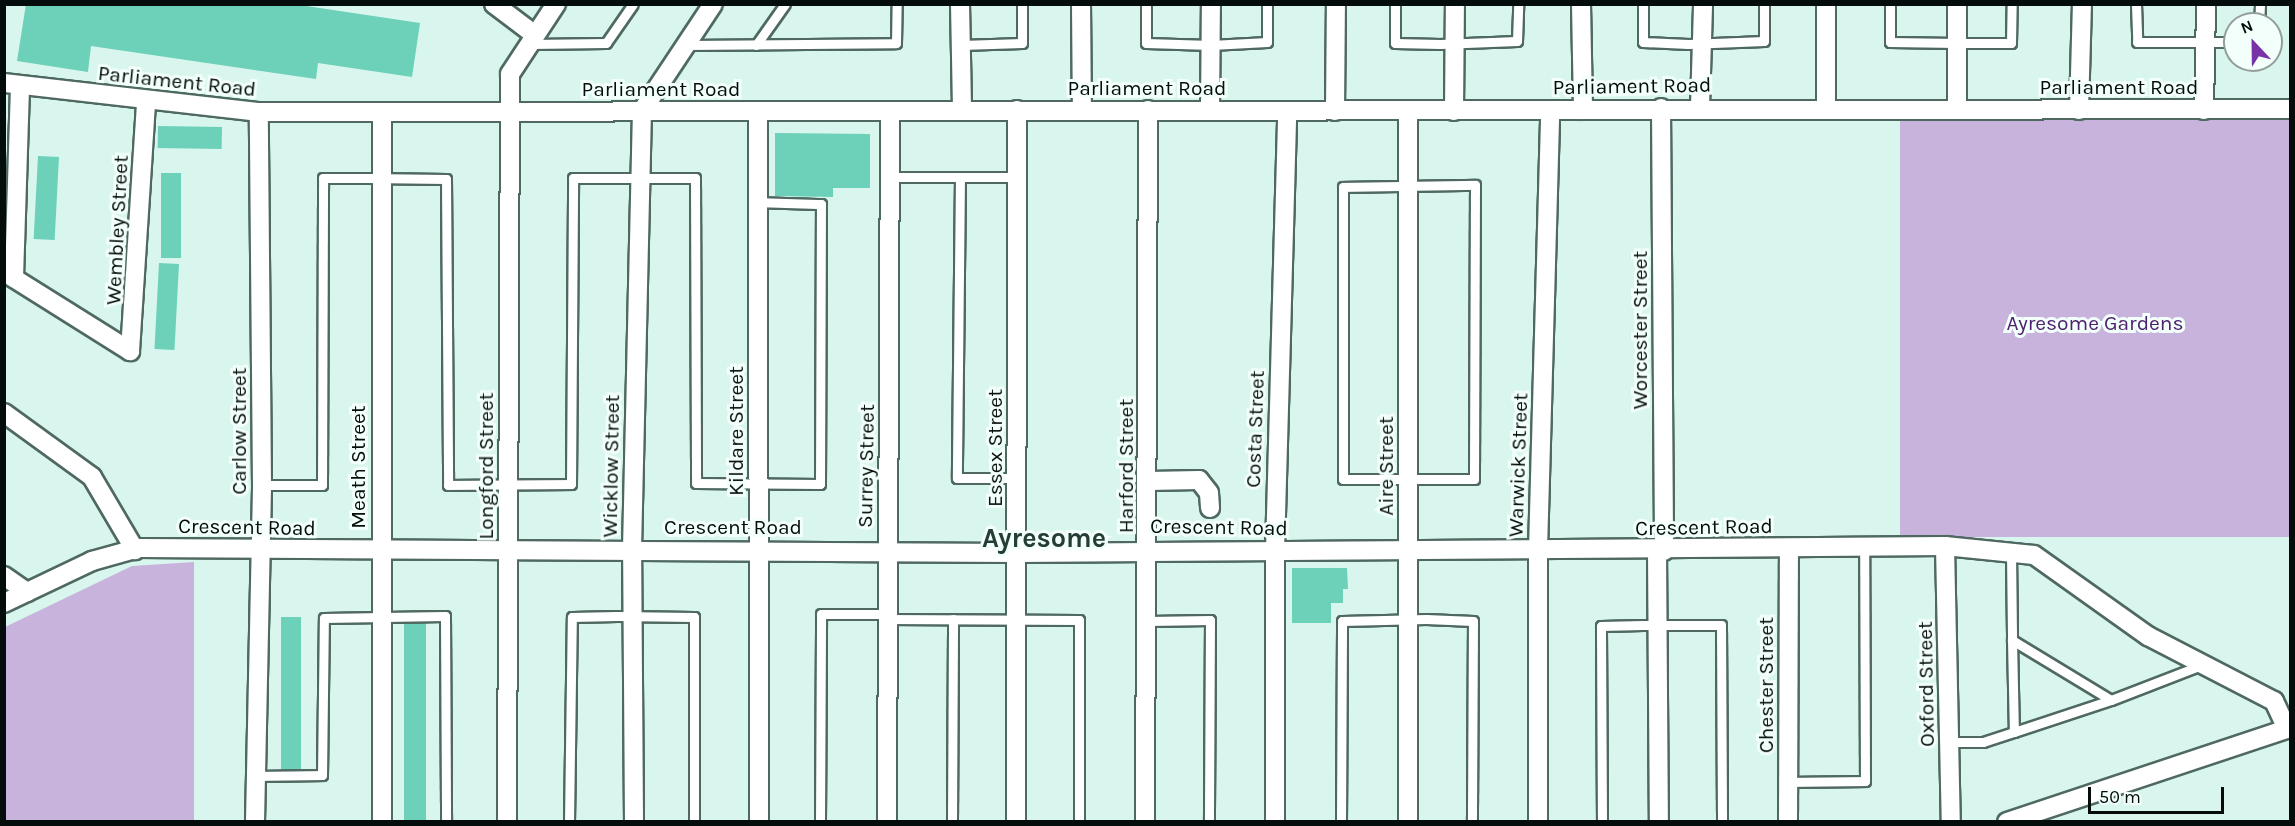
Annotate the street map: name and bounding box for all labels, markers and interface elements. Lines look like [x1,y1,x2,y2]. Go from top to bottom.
north arrow [2223,12,2283,72]
text: N [2238,16,2256,38]
street label: Parliament Road [97,60,257,102]
street label: Parliament Road [1552,72,1712,100]
street label: Parliament Road [2040,74,2198,100]
street label: Parliament Road [1068,75,1226,101]
street label: Parliament Road [582,76,740,102]
street label: Wembley Street [100,154,134,306]
street label: Worcester Street [1627,251,1653,409]
park label: Ayresome Gardens [2006,310,2184,336]
street label: Kildare Street [723,366,749,496]
street label: Carlow Street [226,367,252,495]
street label: Costa Street [1240,370,1270,488]
street label: Essex Street [982,389,1008,507]
street label: Longford Street [473,392,499,540]
street label: Warwick Street [1503,393,1533,537]
street label: Wicklow Street [597,394,625,538]
street label: Harford Street [1113,399,1139,533]
street label: Surrey Street [852,404,880,528]
street label: Meath Street [345,405,371,529]
street label: Aire Street [1373,416,1399,516]
street label: Crescent Road [178,513,316,541]
street label: Crescent Road [1150,513,1288,541]
street label: Crescent Road [1635,513,1773,541]
street label: Crescent Road [664,514,802,540]
district label: Ayresome [982,523,1106,555]
street label: Chester Street [1753,617,1779,753]
street label: Oxford Street [1912,621,1940,747]
scale bar [2091,775,2228,813]
text: 50 m [2099,786,2141,808]

